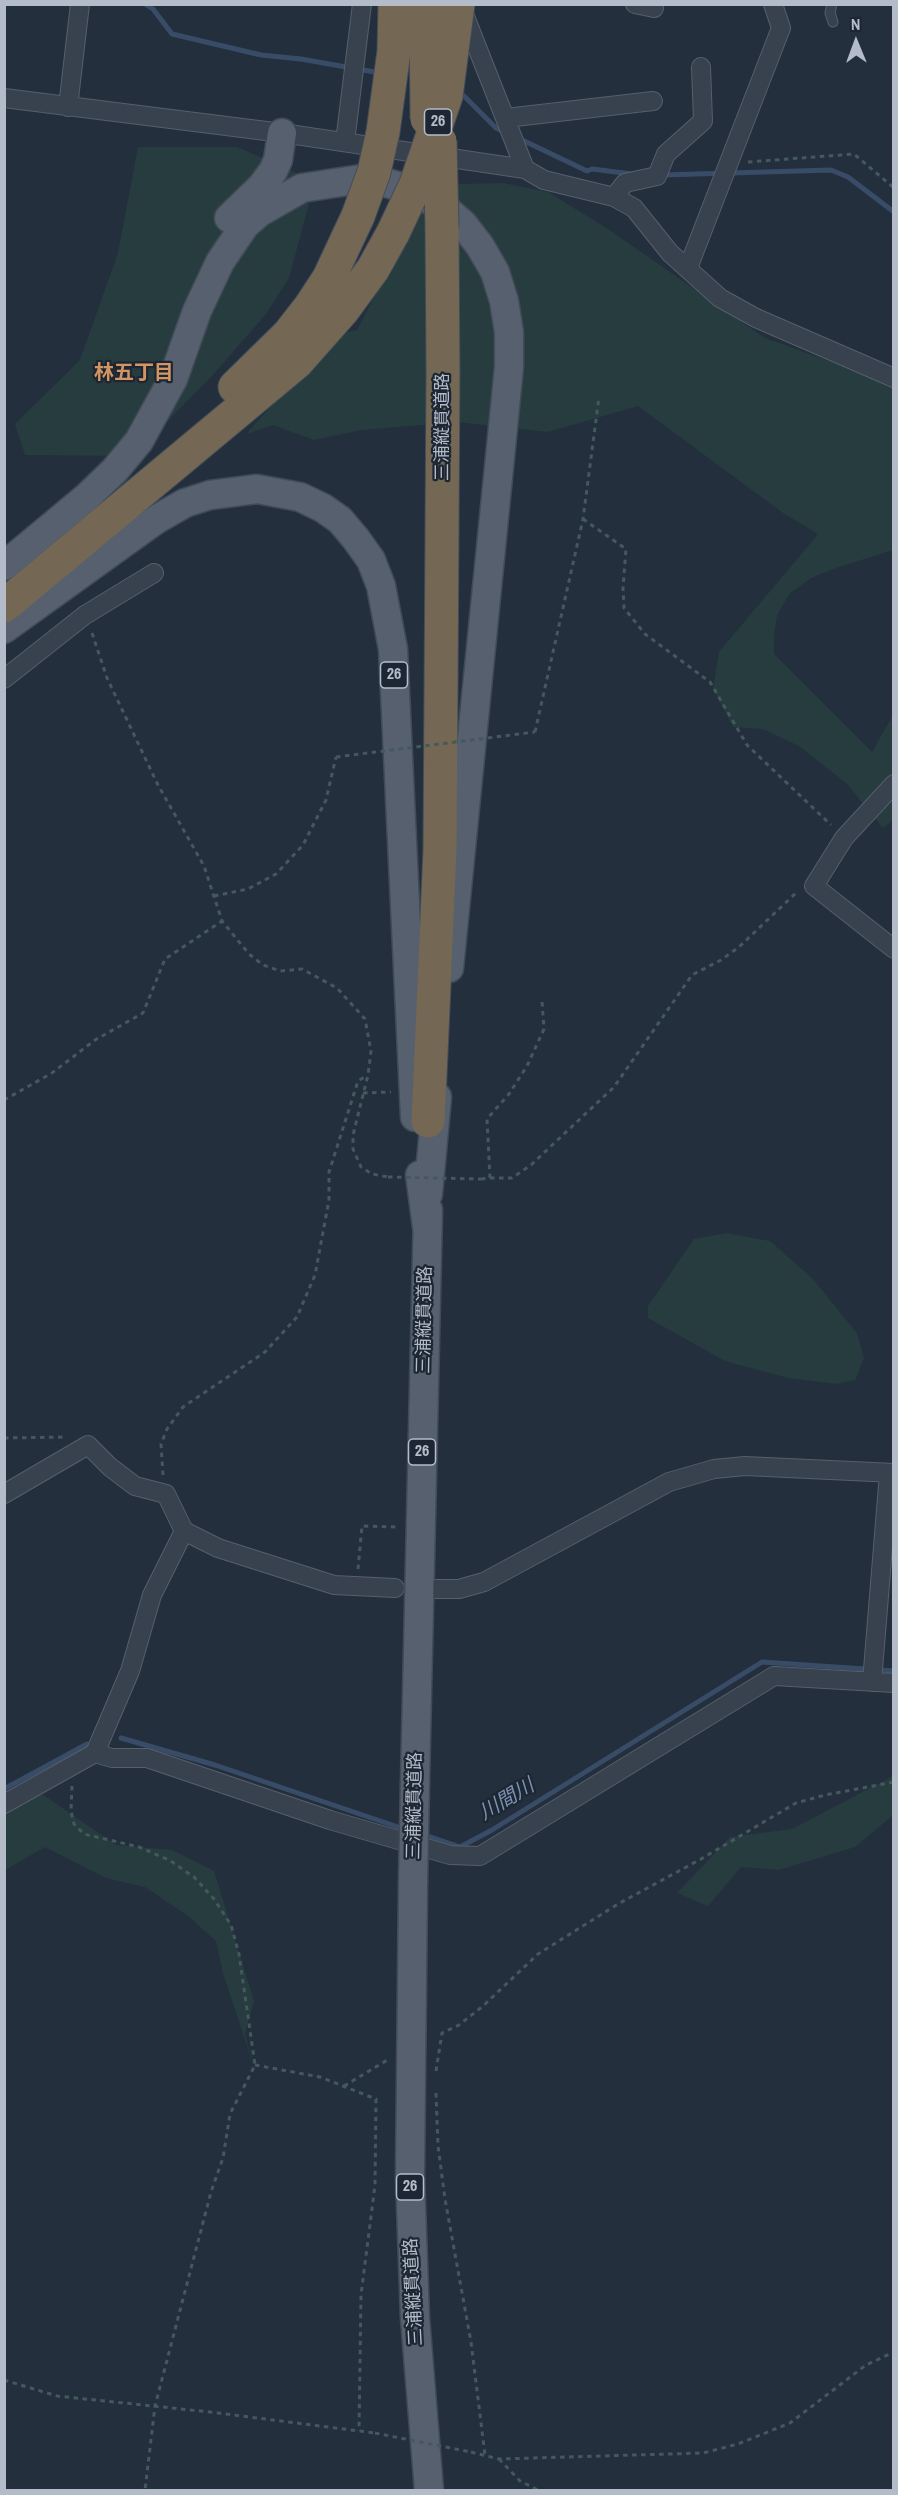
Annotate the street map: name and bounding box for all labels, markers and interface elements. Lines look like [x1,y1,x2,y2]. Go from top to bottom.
north arrow [826,12,886,72]
text: N [851,13,861,35]
road number: 26 [424,109,452,135]
district label: 林五丁目 [94,362,174,386]
street label: 三浦縦貫道路 [432,373,454,481]
road number: 26 [380,662,408,688]
street label: 三浦縦貫道路 [413,1266,437,1374]
road number: 26 [408,1439,436,1465]
street label: 三浦縦貫道路 [403,1752,427,1860]
water label: 川間川 [475,1774,539,1826]
road number: 26 [396,2174,424,2200]
street label: 三浦縦貫道路 [400,2238,428,2346]

